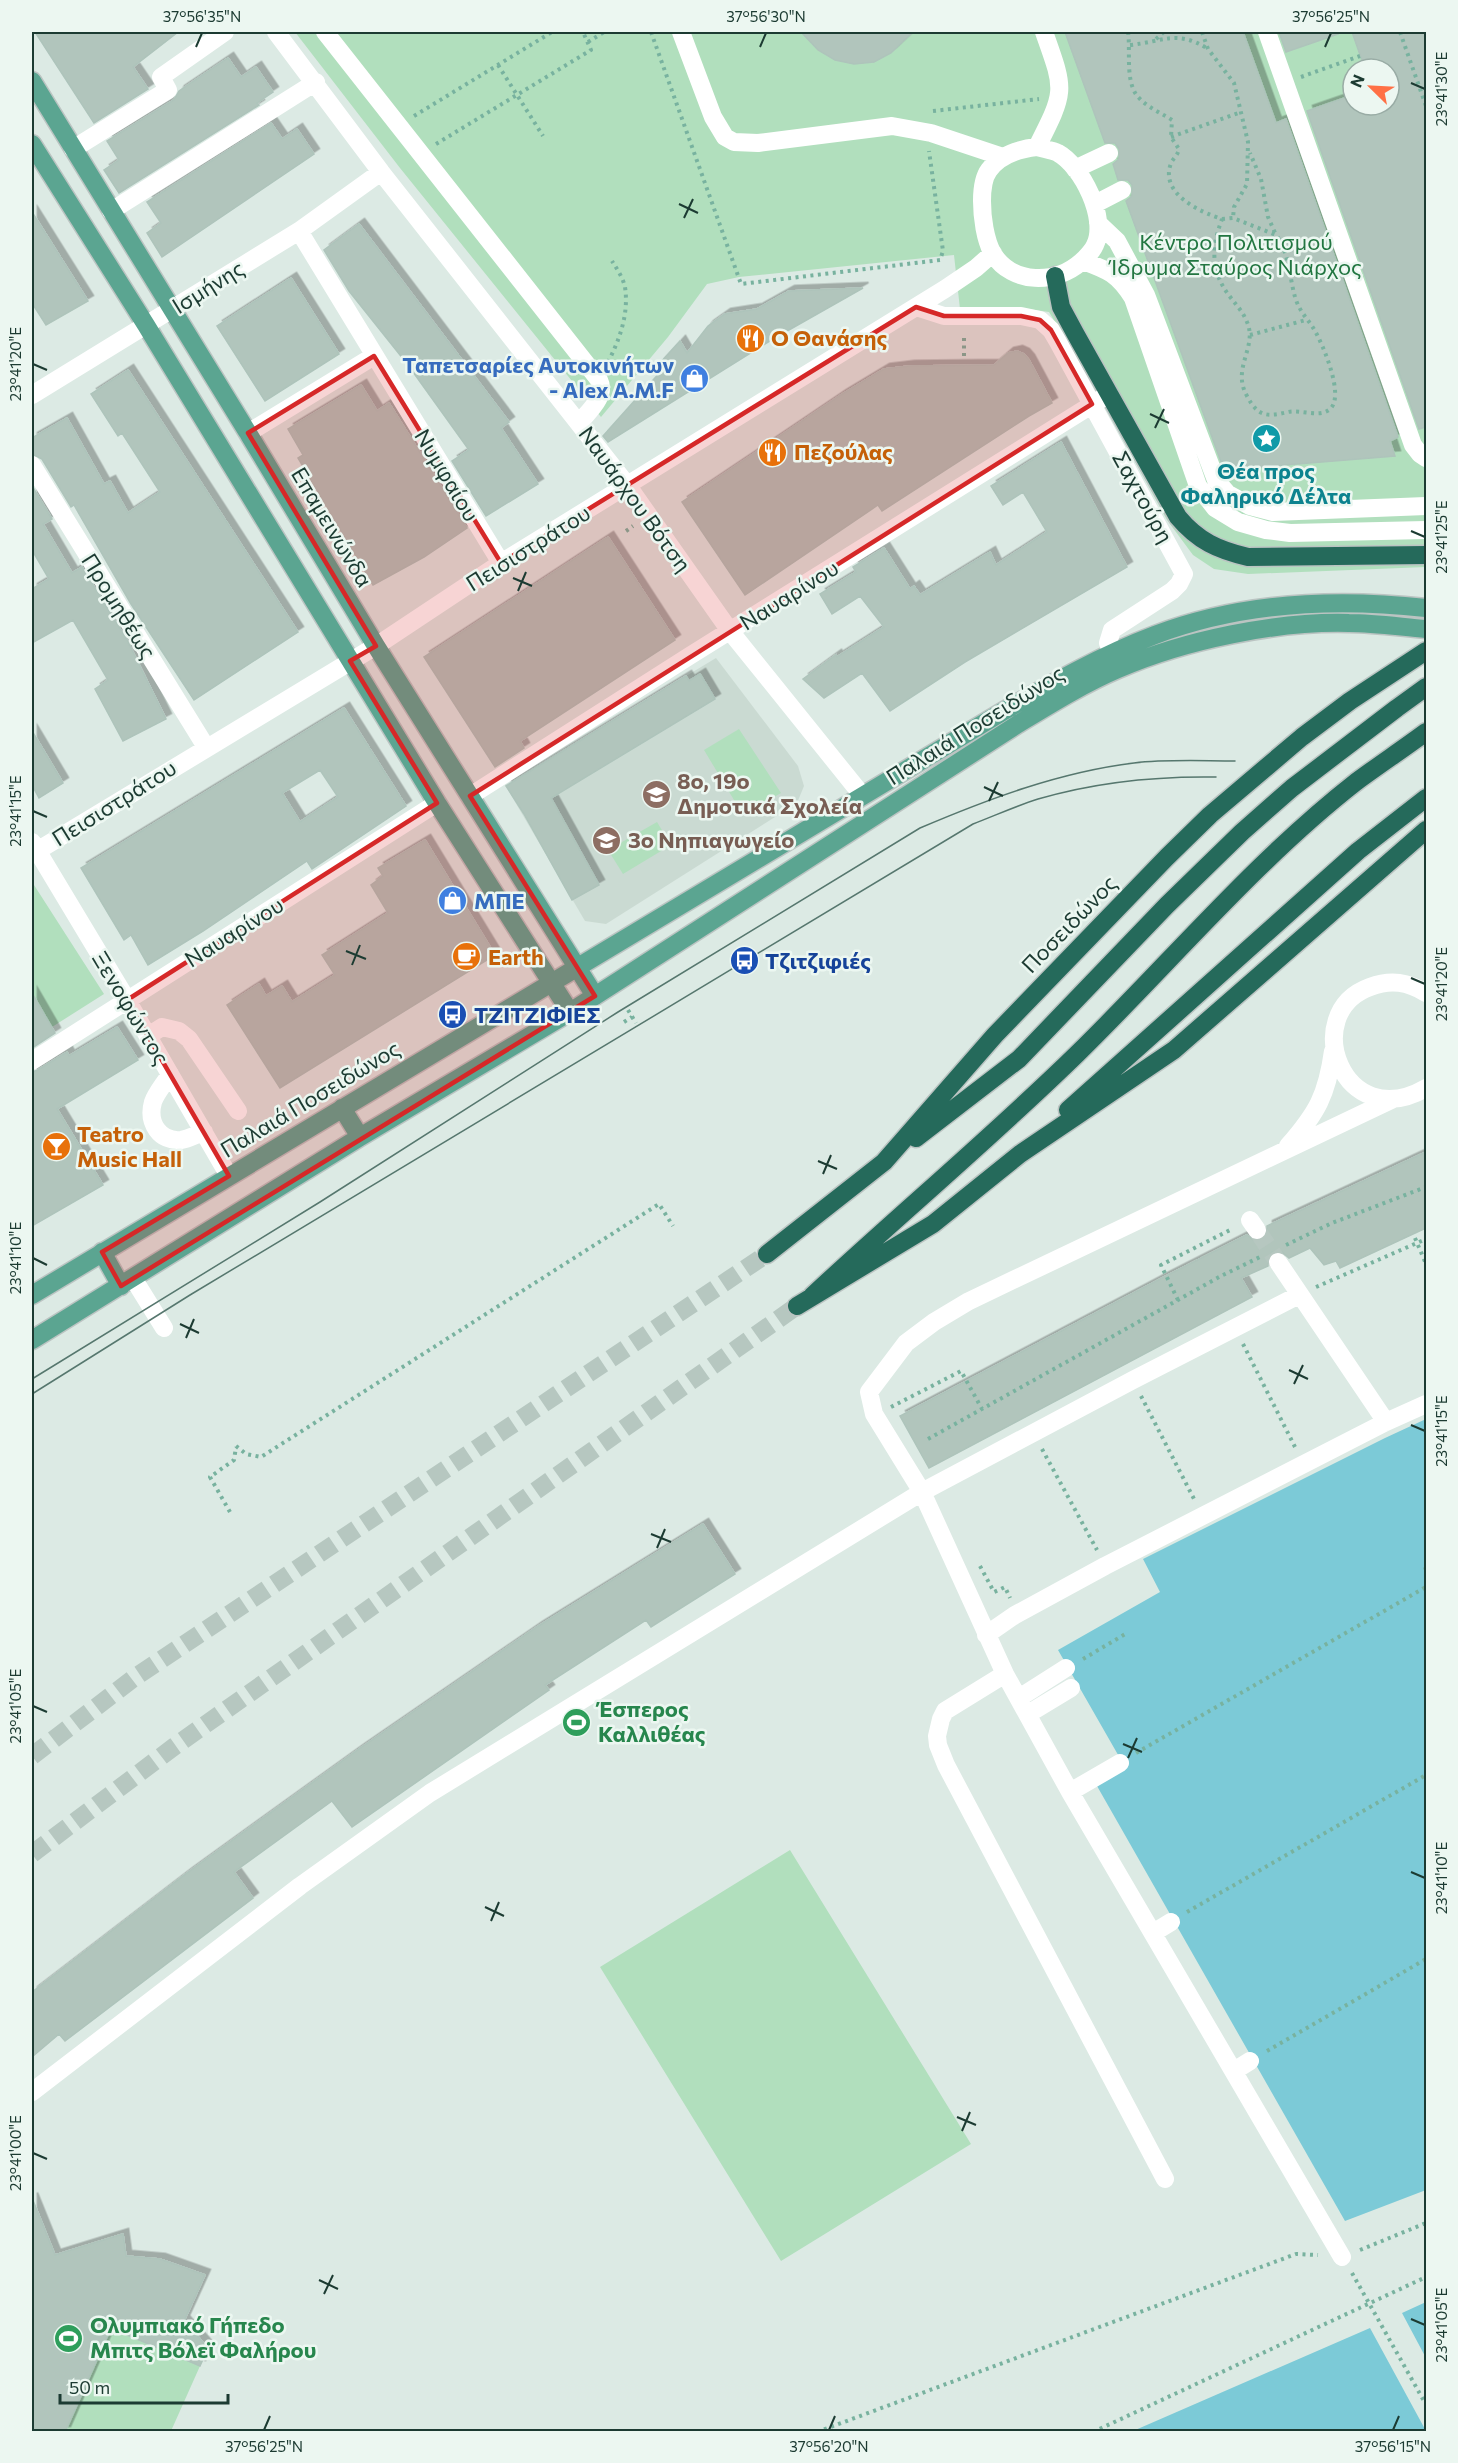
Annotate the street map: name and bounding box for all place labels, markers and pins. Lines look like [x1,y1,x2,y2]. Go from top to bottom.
restaurant icon: Ο Θανάσης [734,322,766,354]
place label: Ο Θανάσης [771,324,887,351]
place label: Ταπετσαρίες Αυτοκινήτων - Alex A.M.F [402,351,674,403]
shop icon: Ταπετσαρίες Αυτοκινήτων - Alex A.M.F [679,362,711,394]
place icon: Θέα προς Φαληρικό Δέλτα [1250,423,1282,455]
restaurant icon: Πεζούλας [757,436,789,468]
place label: Πεζούλας [794,438,893,465]
place label: Θέα προς Φαληρικό Δέλτα [1181,457,1351,509]
place label: 8ο, 19ο Δημοτικά Σχολεία [677,767,862,819]
school or university icon: 8ο, 19ο Δημοτικά Σχολεία [640,778,672,810]
school or university icon: 3ο Νηπιαγωγείο [591,824,623,856]
place label: 3ο Νηπιαγωγείο [628,826,794,853]
shop icon: ΜΠΕ [437,885,469,917]
place label: ΜΠΕ [474,887,525,914]
cafe icon: Earth [451,941,483,973]
place label: Earth [488,943,544,970]
bus stop icon: Τζιτζιφιές [728,945,760,977]
place label: Τζιτζιφιές [765,947,871,974]
bus stop icon: ΤΖΙΤΖΙΦΙΕΣ [437,999,469,1031]
place label: ΤΖΙΤΖΙΦΙΕΣ [474,1001,601,1028]
place label: Teatro Music Hall [77,1120,182,1172]
bar icon: Teatro Music Hall [40,1131,72,1163]
place label: Έσπερος Καλλιθέας [595,1695,705,1747]
sports icon: Έσπερος Καλλιθέας [561,1706,593,1738]
place label: Ολυμπιακό Γήπεδο Μπιτς Βόλεϊ Φαλήρου [90,2311,316,2363]
sports icon: Ολυμπιακό Γήπεδο Μπιτς Βόλεϊ Φαλήρου [53,2322,85,2354]

